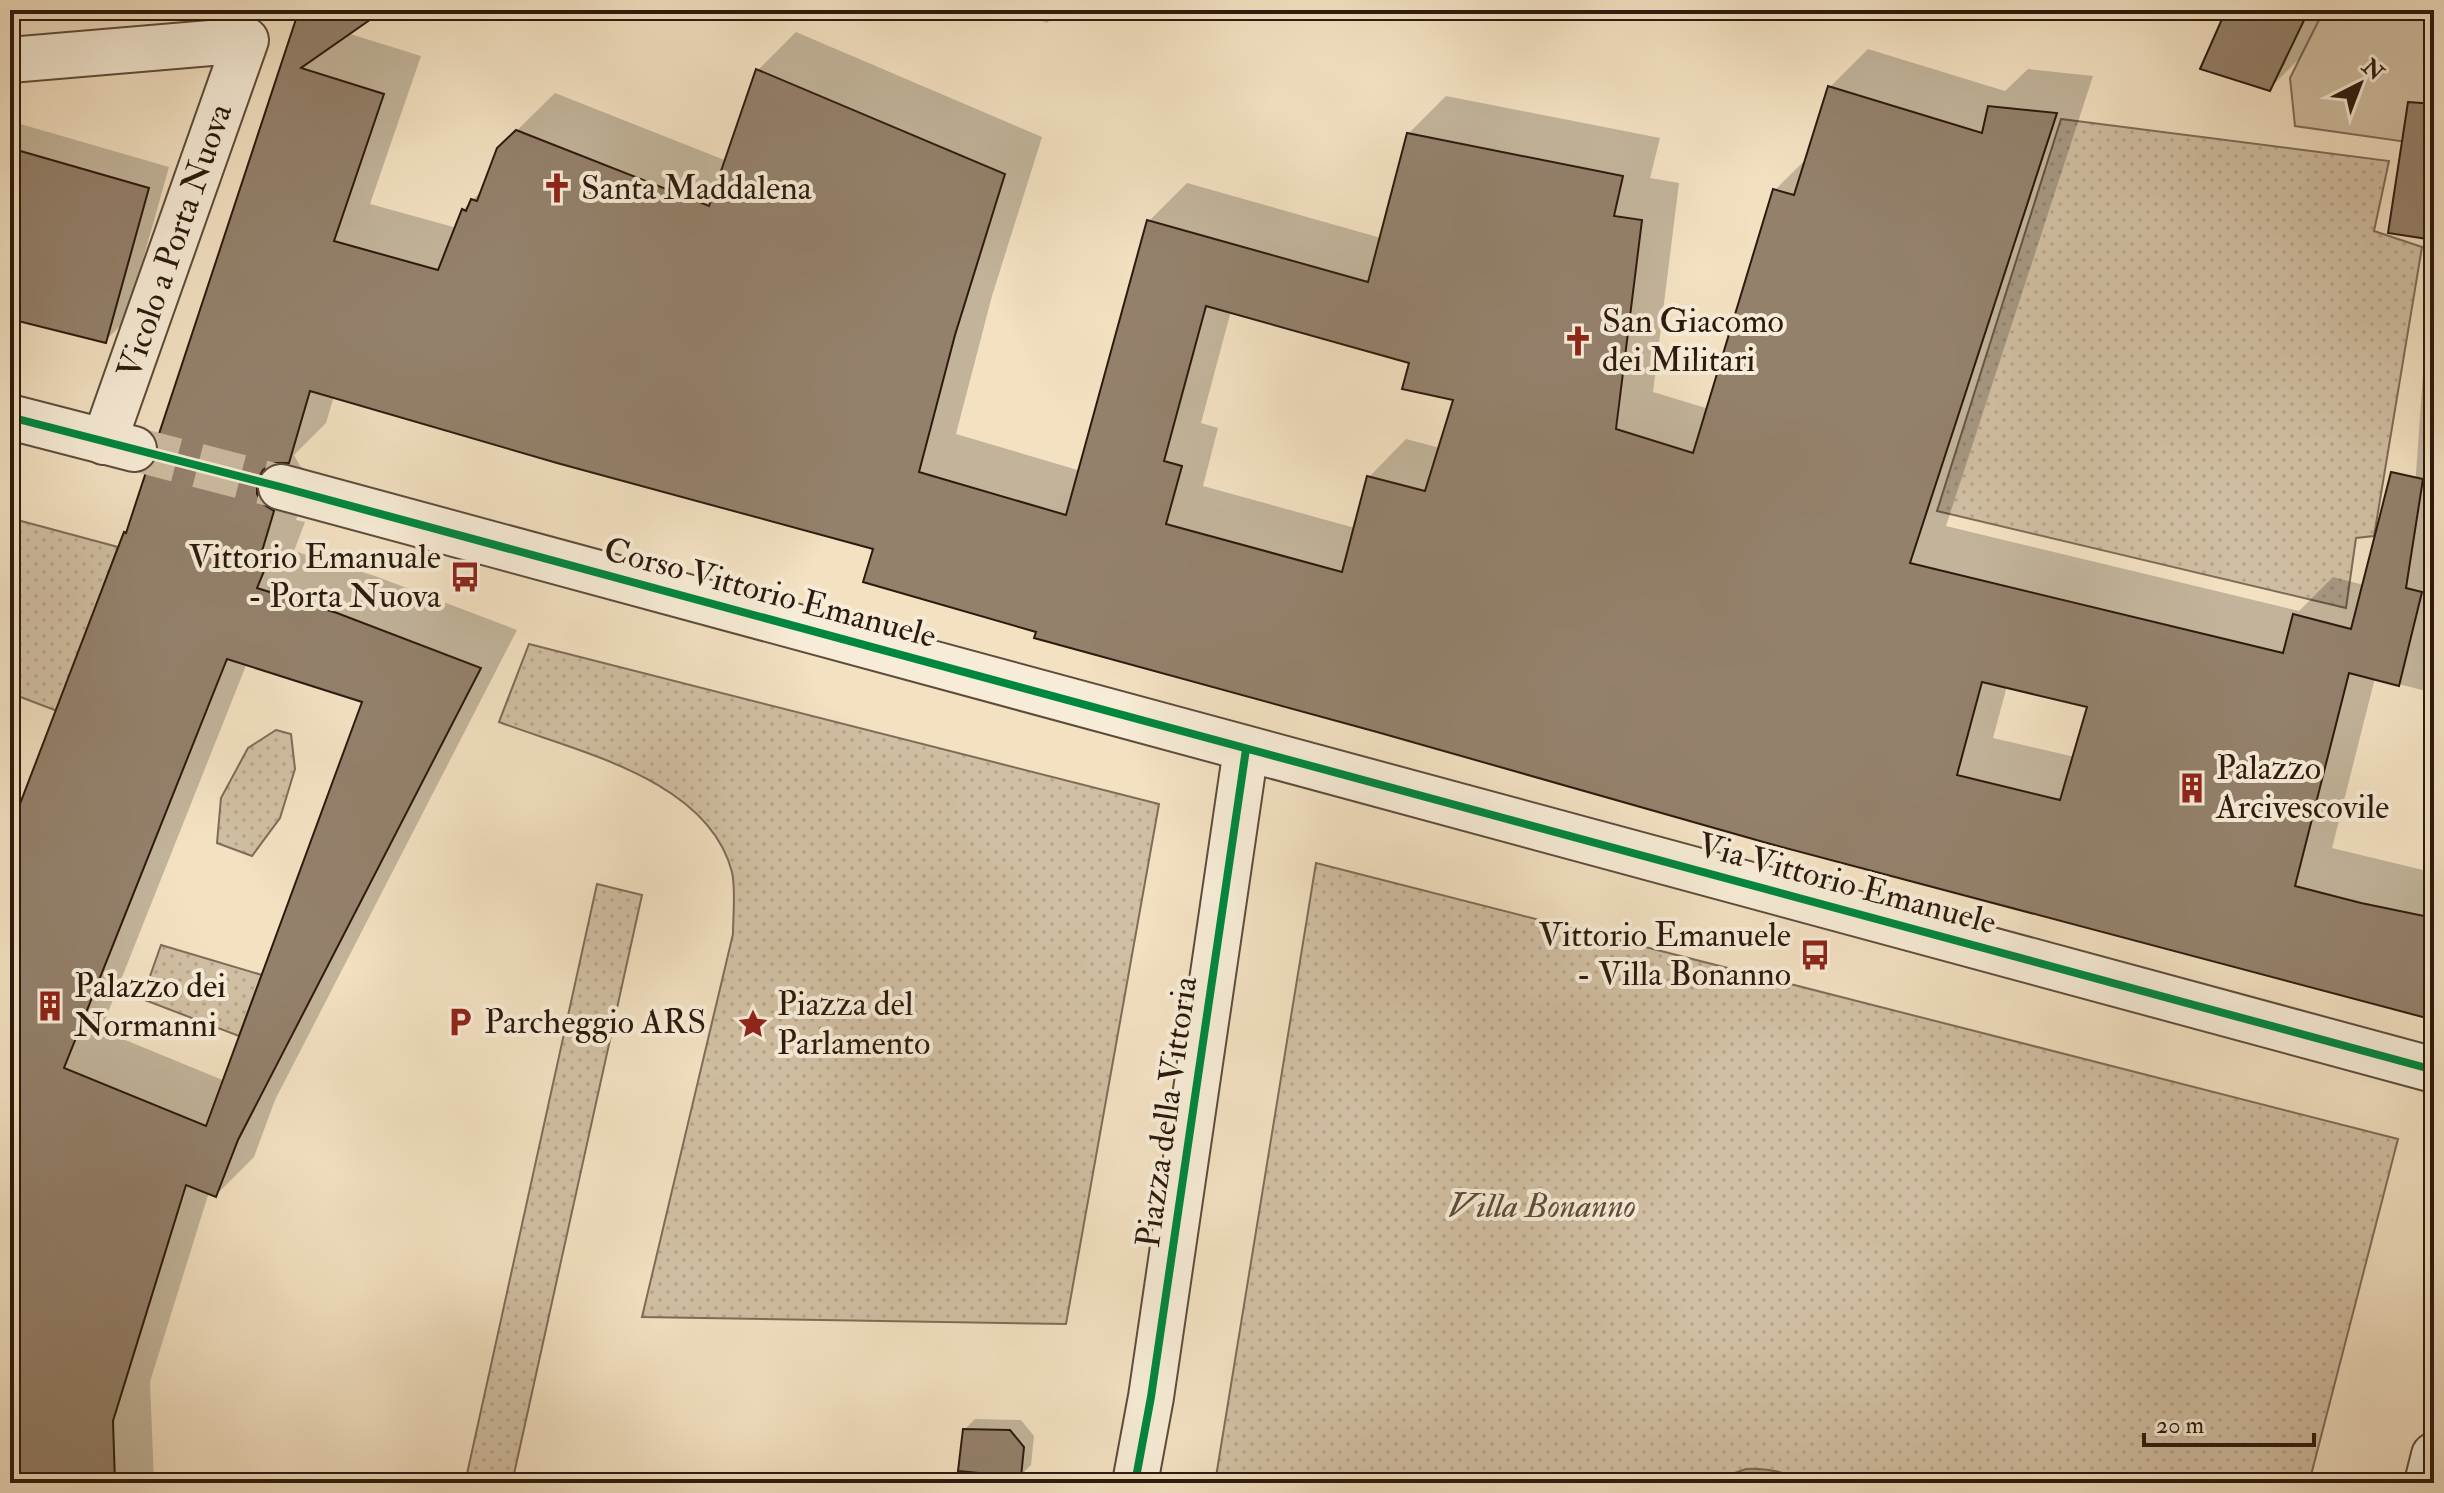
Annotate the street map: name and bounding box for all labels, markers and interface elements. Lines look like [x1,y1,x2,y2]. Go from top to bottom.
north arrow [2320,44,2400,124]
text: N [2355,52,2390,87]
street label: Vicolo a Porta Nuova [108,97,242,384]
place label: Santa Maddalena [581,167,813,210]
church icon: Santa Maddalena [540,171,574,205]
place label: San Giacomo dei Militari [1602,300,1784,382]
church icon: San Giacomo dei Militari [1561,324,1595,358]
street label: Corso Vittorio Emanuele [599,528,941,658]
place label: Vittorio Emanuale - Porta Nuova [188,536,442,618]
bus stop icon: Vittorio Emanuale - Porta Nuova [448,560,482,594]
place label: Palazzo Arcivescovile [2215,747,2389,829]
building icon: Palazzo Arcivescovile [2175,771,2209,805]
street label: Via Vittorio Emanuele [1693,824,2001,944]
place label: Vittorio Emanuele - Villa Bonanno [1538,914,1791,996]
bus stop icon: Vittorio Emanuele - Villa Bonanno [1798,938,1832,972]
place label: Palazzo dei Normanni [74,965,226,1047]
street label: Piazza della Vittoria [1127,973,1207,1250]
place label: Piazza del Parlamento [777,983,930,1065]
building icon: Palazzo dei Normanni [33,989,67,1023]
place label: Parcheggio ARS [484,1001,706,1044]
parking icon: Parcheggio ARS [443,1005,477,1039]
place icon: Piazza del Parlamento [736,1007,770,1041]
park label: Villa Bonanno [1448,1185,1636,1228]
scale bar [2144,1397,2314,1447]
text: 20 m [2156,1410,2205,1441]

